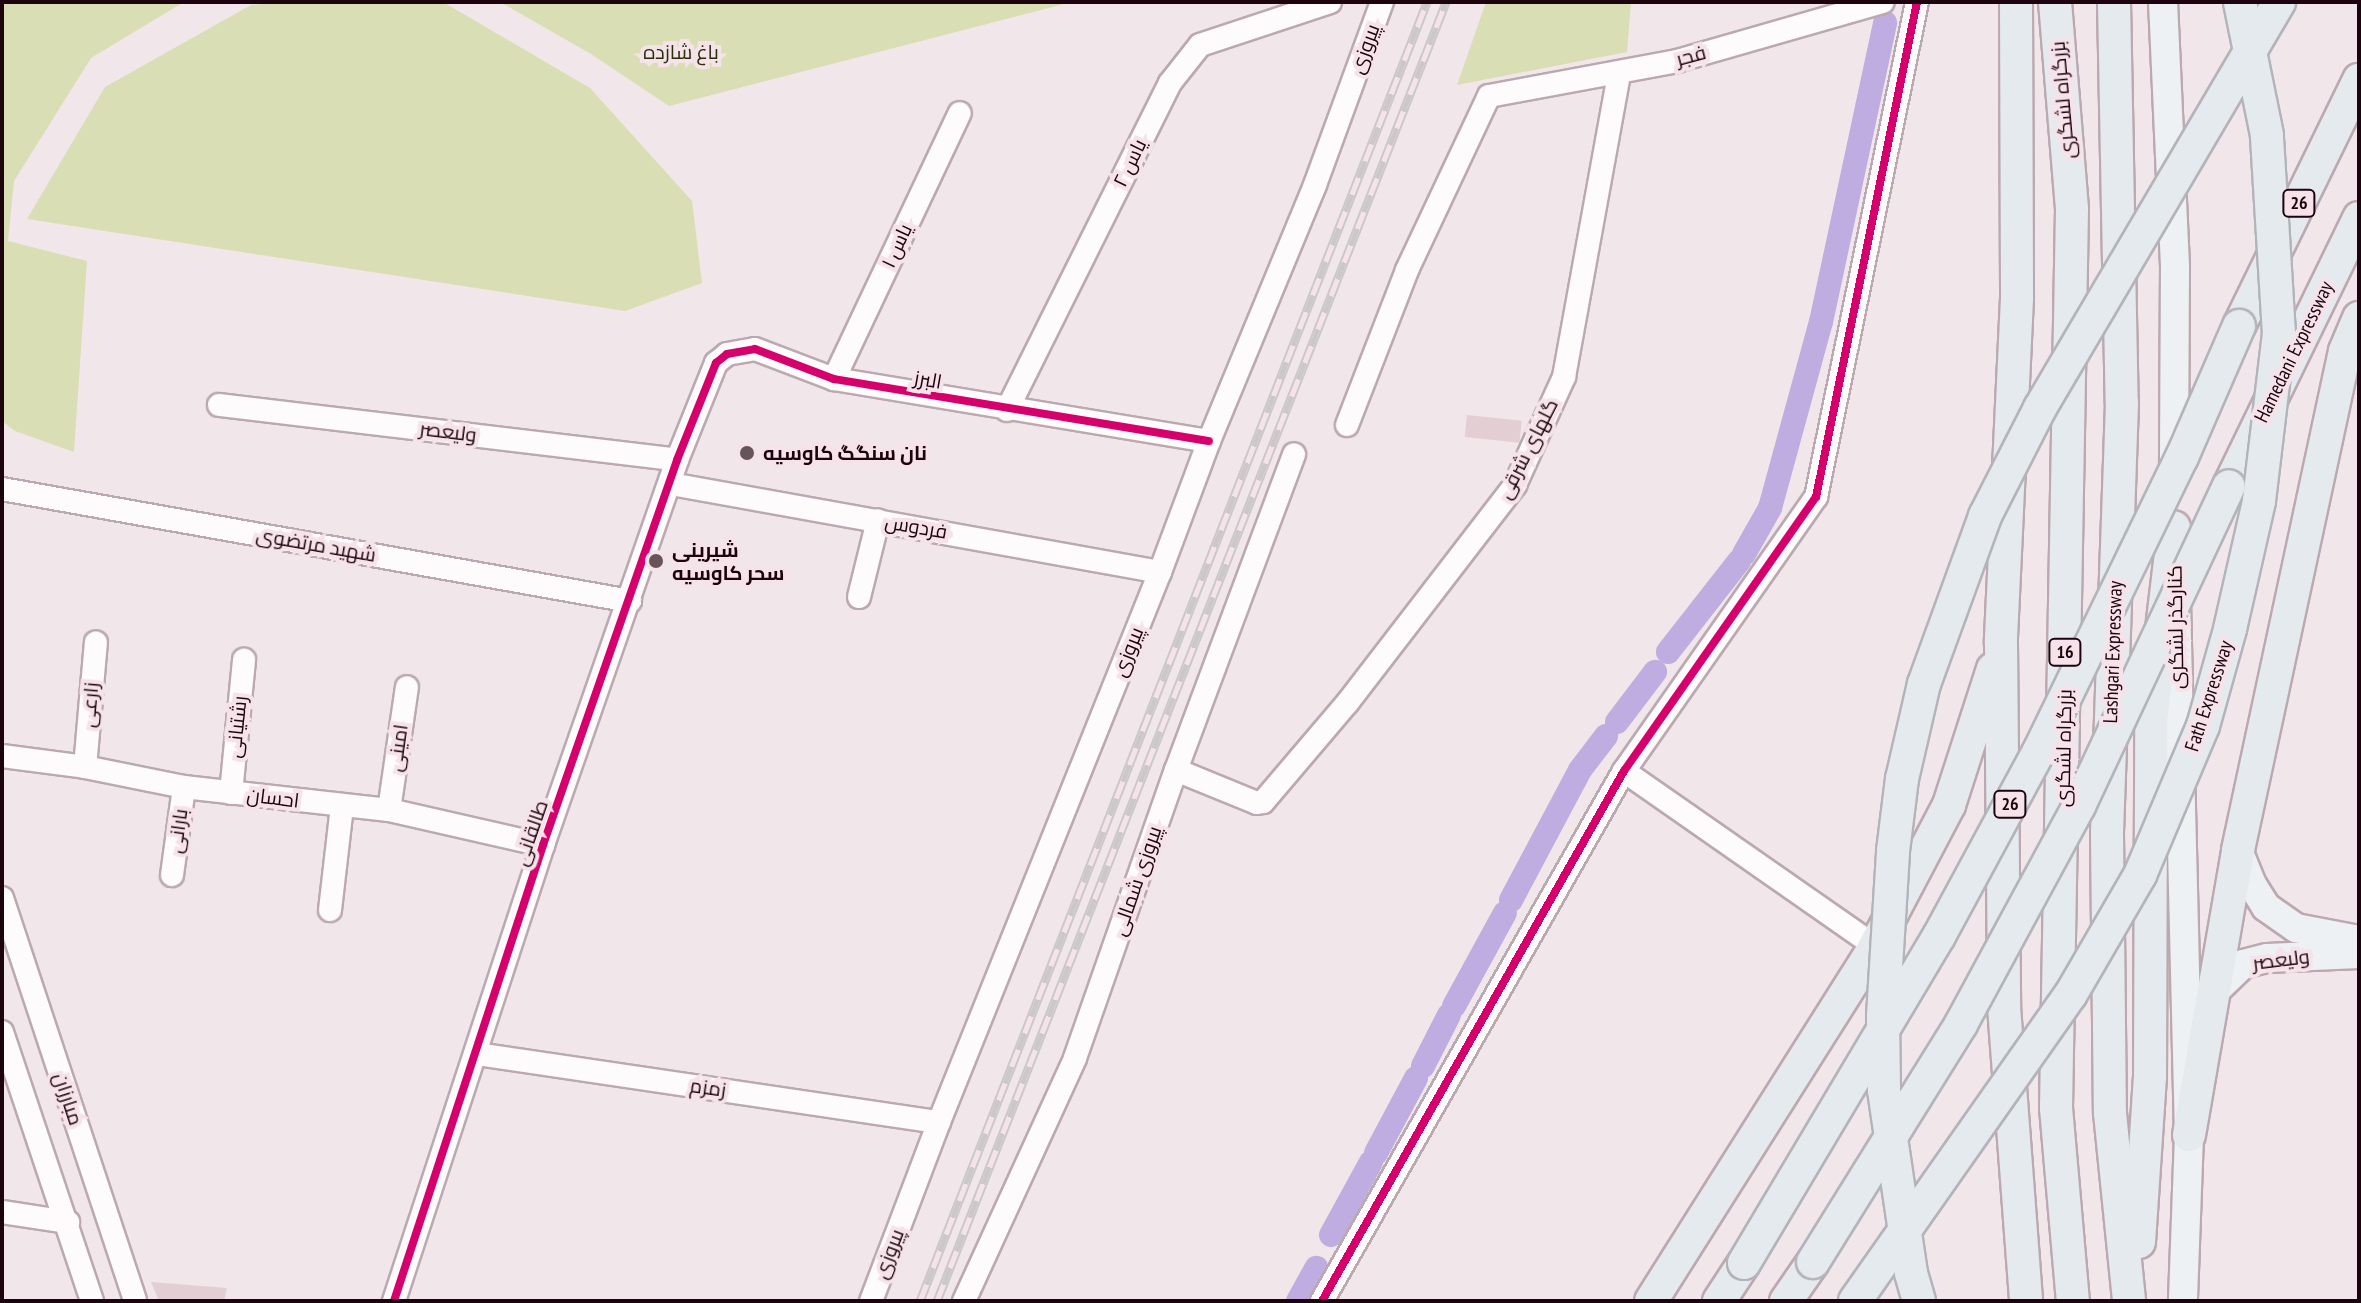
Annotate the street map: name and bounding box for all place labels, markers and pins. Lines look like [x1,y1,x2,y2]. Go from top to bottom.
place label: نان سنگگ کاوسیه [763,441,927,465]
marker: نان سنگگ کاوسیه [738,444,756,462]
place label: شیرینی سحر کاوسیه [672,538,784,585]
marker: شیرینی سحر کاوسیه [647,552,665,570]

